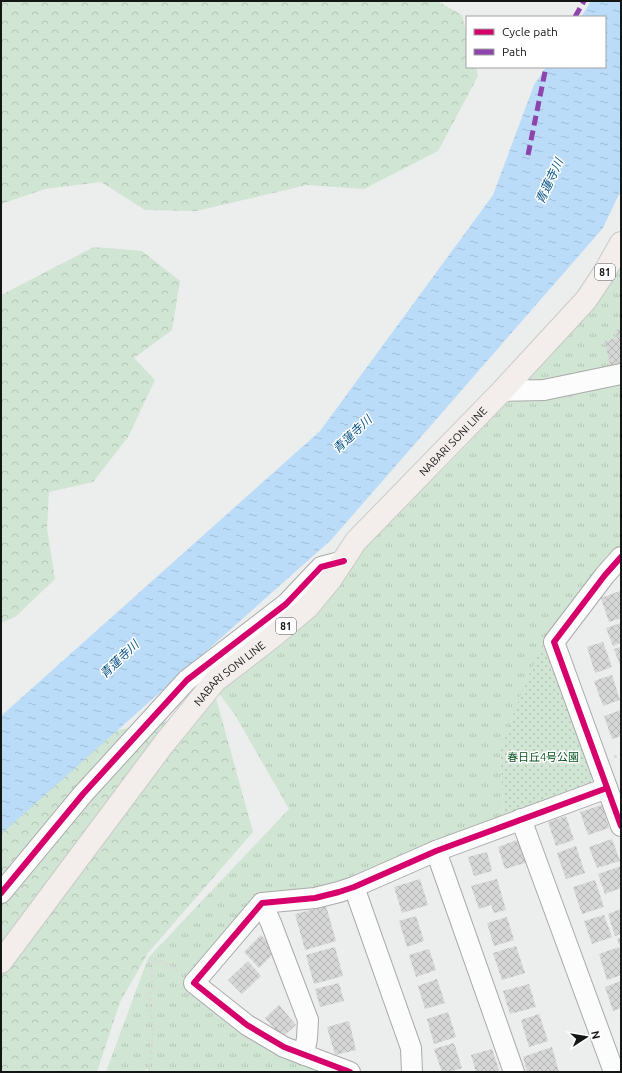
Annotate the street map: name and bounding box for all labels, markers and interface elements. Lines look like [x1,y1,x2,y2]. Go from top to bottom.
legend [466,16,606,68]
text: Cycle path [502,25,558,38]
text: Path [502,45,527,58]
water label: 青蓮寺川 [533,155,566,206]
road number: 81 [595,264,615,280]
street label: NABARI SONI LINE [417,404,489,478]
water label: 青蓮寺川 [330,412,375,455]
road number: 81 [276,618,296,634]
water label: 青蓮寺川 [97,636,142,680]
street label: NABARI SONI LINE [191,639,267,708]
park label: 春日丘4号公園 [507,751,579,763]
north arrow [566,1017,606,1057]
text: N [589,1030,603,1040]

